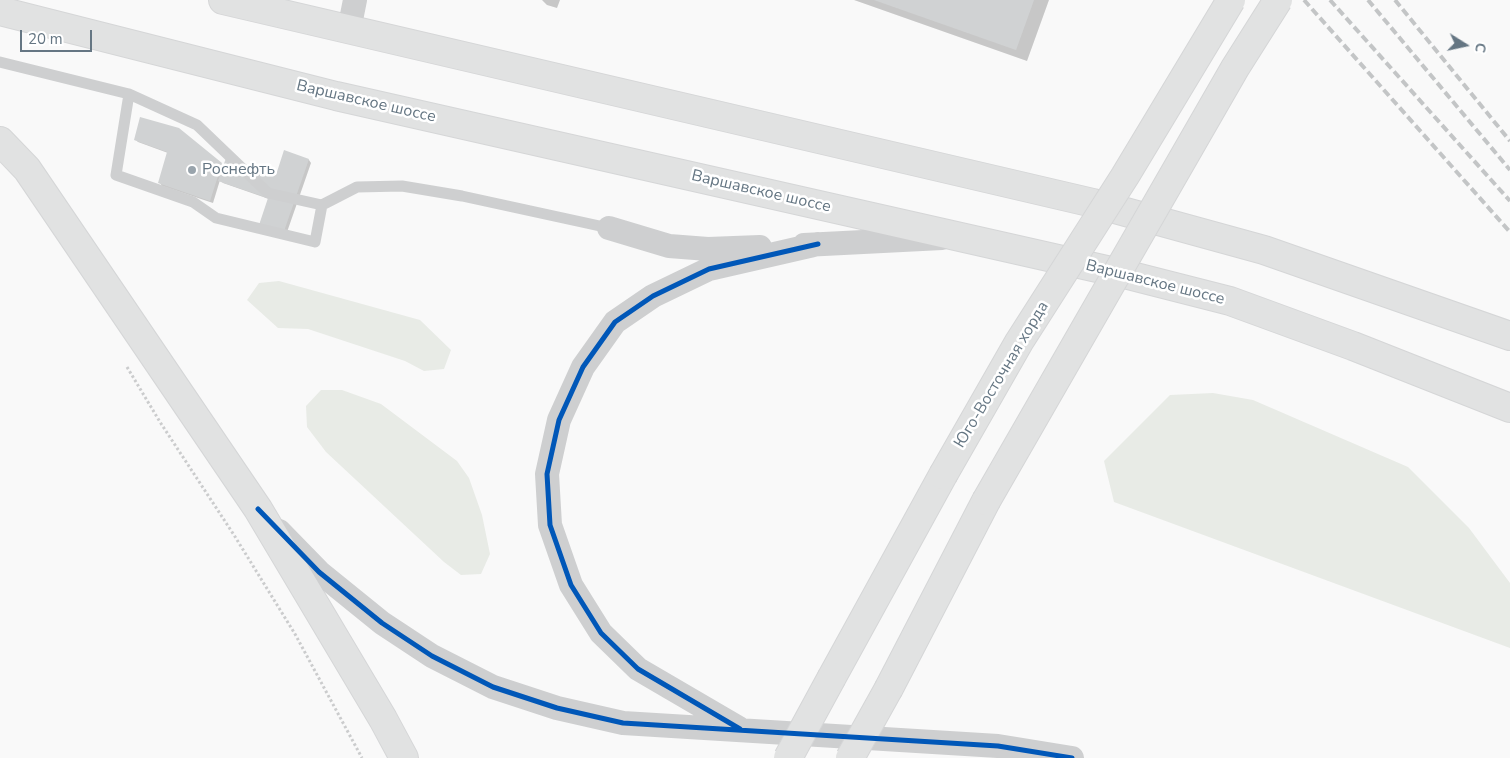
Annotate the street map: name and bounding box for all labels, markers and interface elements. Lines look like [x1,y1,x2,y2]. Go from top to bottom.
scale bar [22,20,95,52]
north arrow [1440,20,1490,70]
text: 20 m [28,29,63,49]
text: С [1470,41,1490,54]
street label: Варшавское шоссе [294,77,438,127]
place label: Роснефть [202,160,275,180]
marker: Роснефть [186,164,198,176]
street label: Варшавское шоссе [689,167,833,217]
street label: Варшавское шоссе [1084,256,1226,310]
street label: Юго-Восточная хорда [951,298,1053,452]

